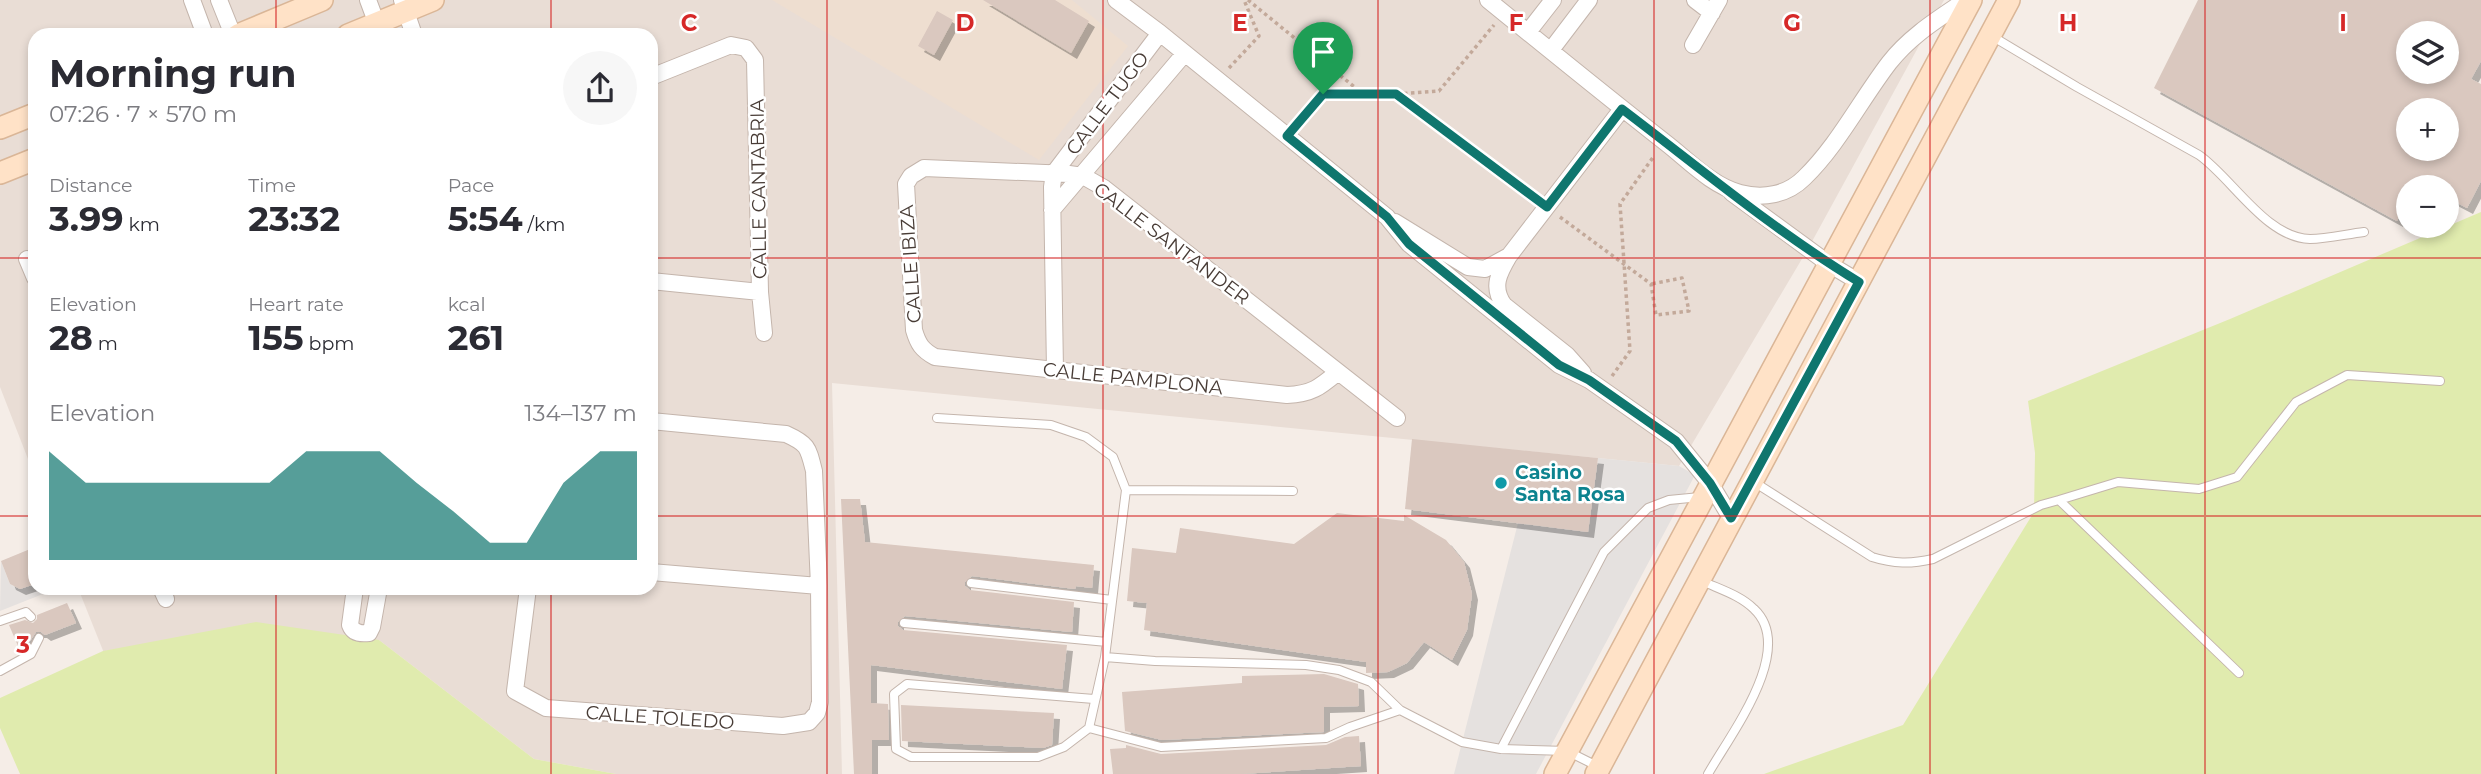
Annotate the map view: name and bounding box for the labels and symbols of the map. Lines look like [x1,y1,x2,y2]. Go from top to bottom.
text: C [681,9,698,37]
text: D [956,9,975,37]
text: E [1232,9,1248,37]
text: F [1509,9,1524,37]
text: G [1783,9,1801,37]
text: H [2059,9,2077,37]
text: I [2339,9,2347,37]
pin [1293,22,1353,94]
street label: CALLE TUGO [1061,47,1154,159]
street label: CALLE CANTABRIA [745,98,772,279]
street label: CALLE SANTANDER [1089,177,1254,309]
street label: CALLE IBIZA [895,204,926,324]
street label: CALLE PAMPLONA [1042,358,1224,399]
place label: Casino Santa Rosa [1515,461,1625,506]
marker: Casino Santa Rosa [1493,475,1509,491]
text: 3 [15,631,30,659]
street label: CALLE TOLEDO [585,701,735,734]

